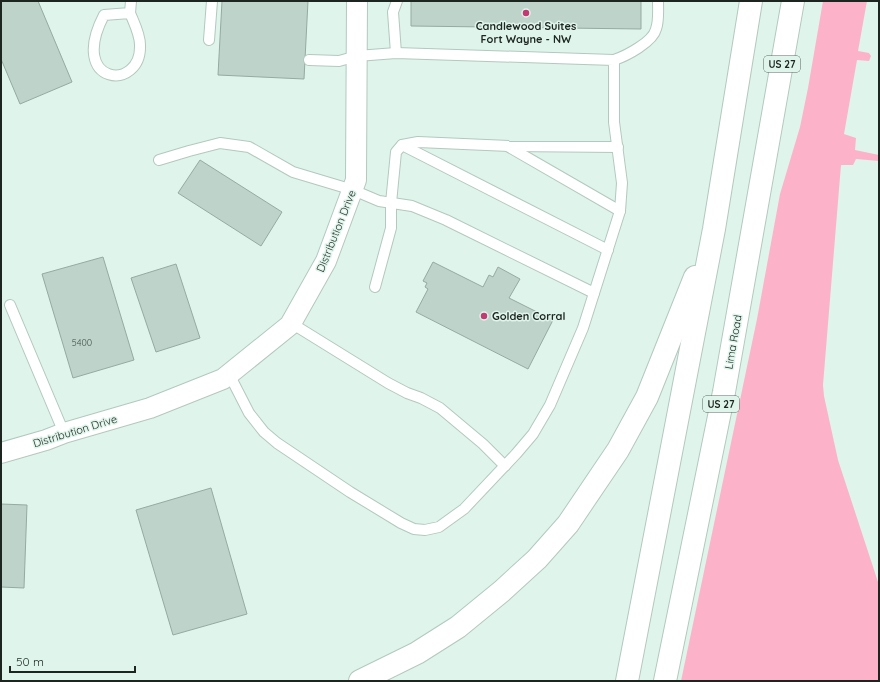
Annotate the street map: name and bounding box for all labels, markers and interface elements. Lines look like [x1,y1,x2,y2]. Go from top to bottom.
marker: Candlewood Suites Fort Wayne - NW [521,8,531,18]
place label: Candlewood Suites Fort Wayne - NW [476,19,576,46]
road number: US 27 [764,56,800,72]
street label: Distribution Drive [313,188,359,274]
place label: Golden Corral [492,309,565,323]
marker: Golden Corral [479,311,489,321]
street label: Lima Road [721,314,745,370]
house number: 5400 [72,337,92,348]
road number: US 27 [703,396,739,412]
street label: Distribution Drive [31,412,119,450]
scale bar [10,648,135,674]
text: 50 m [16,654,44,669]

